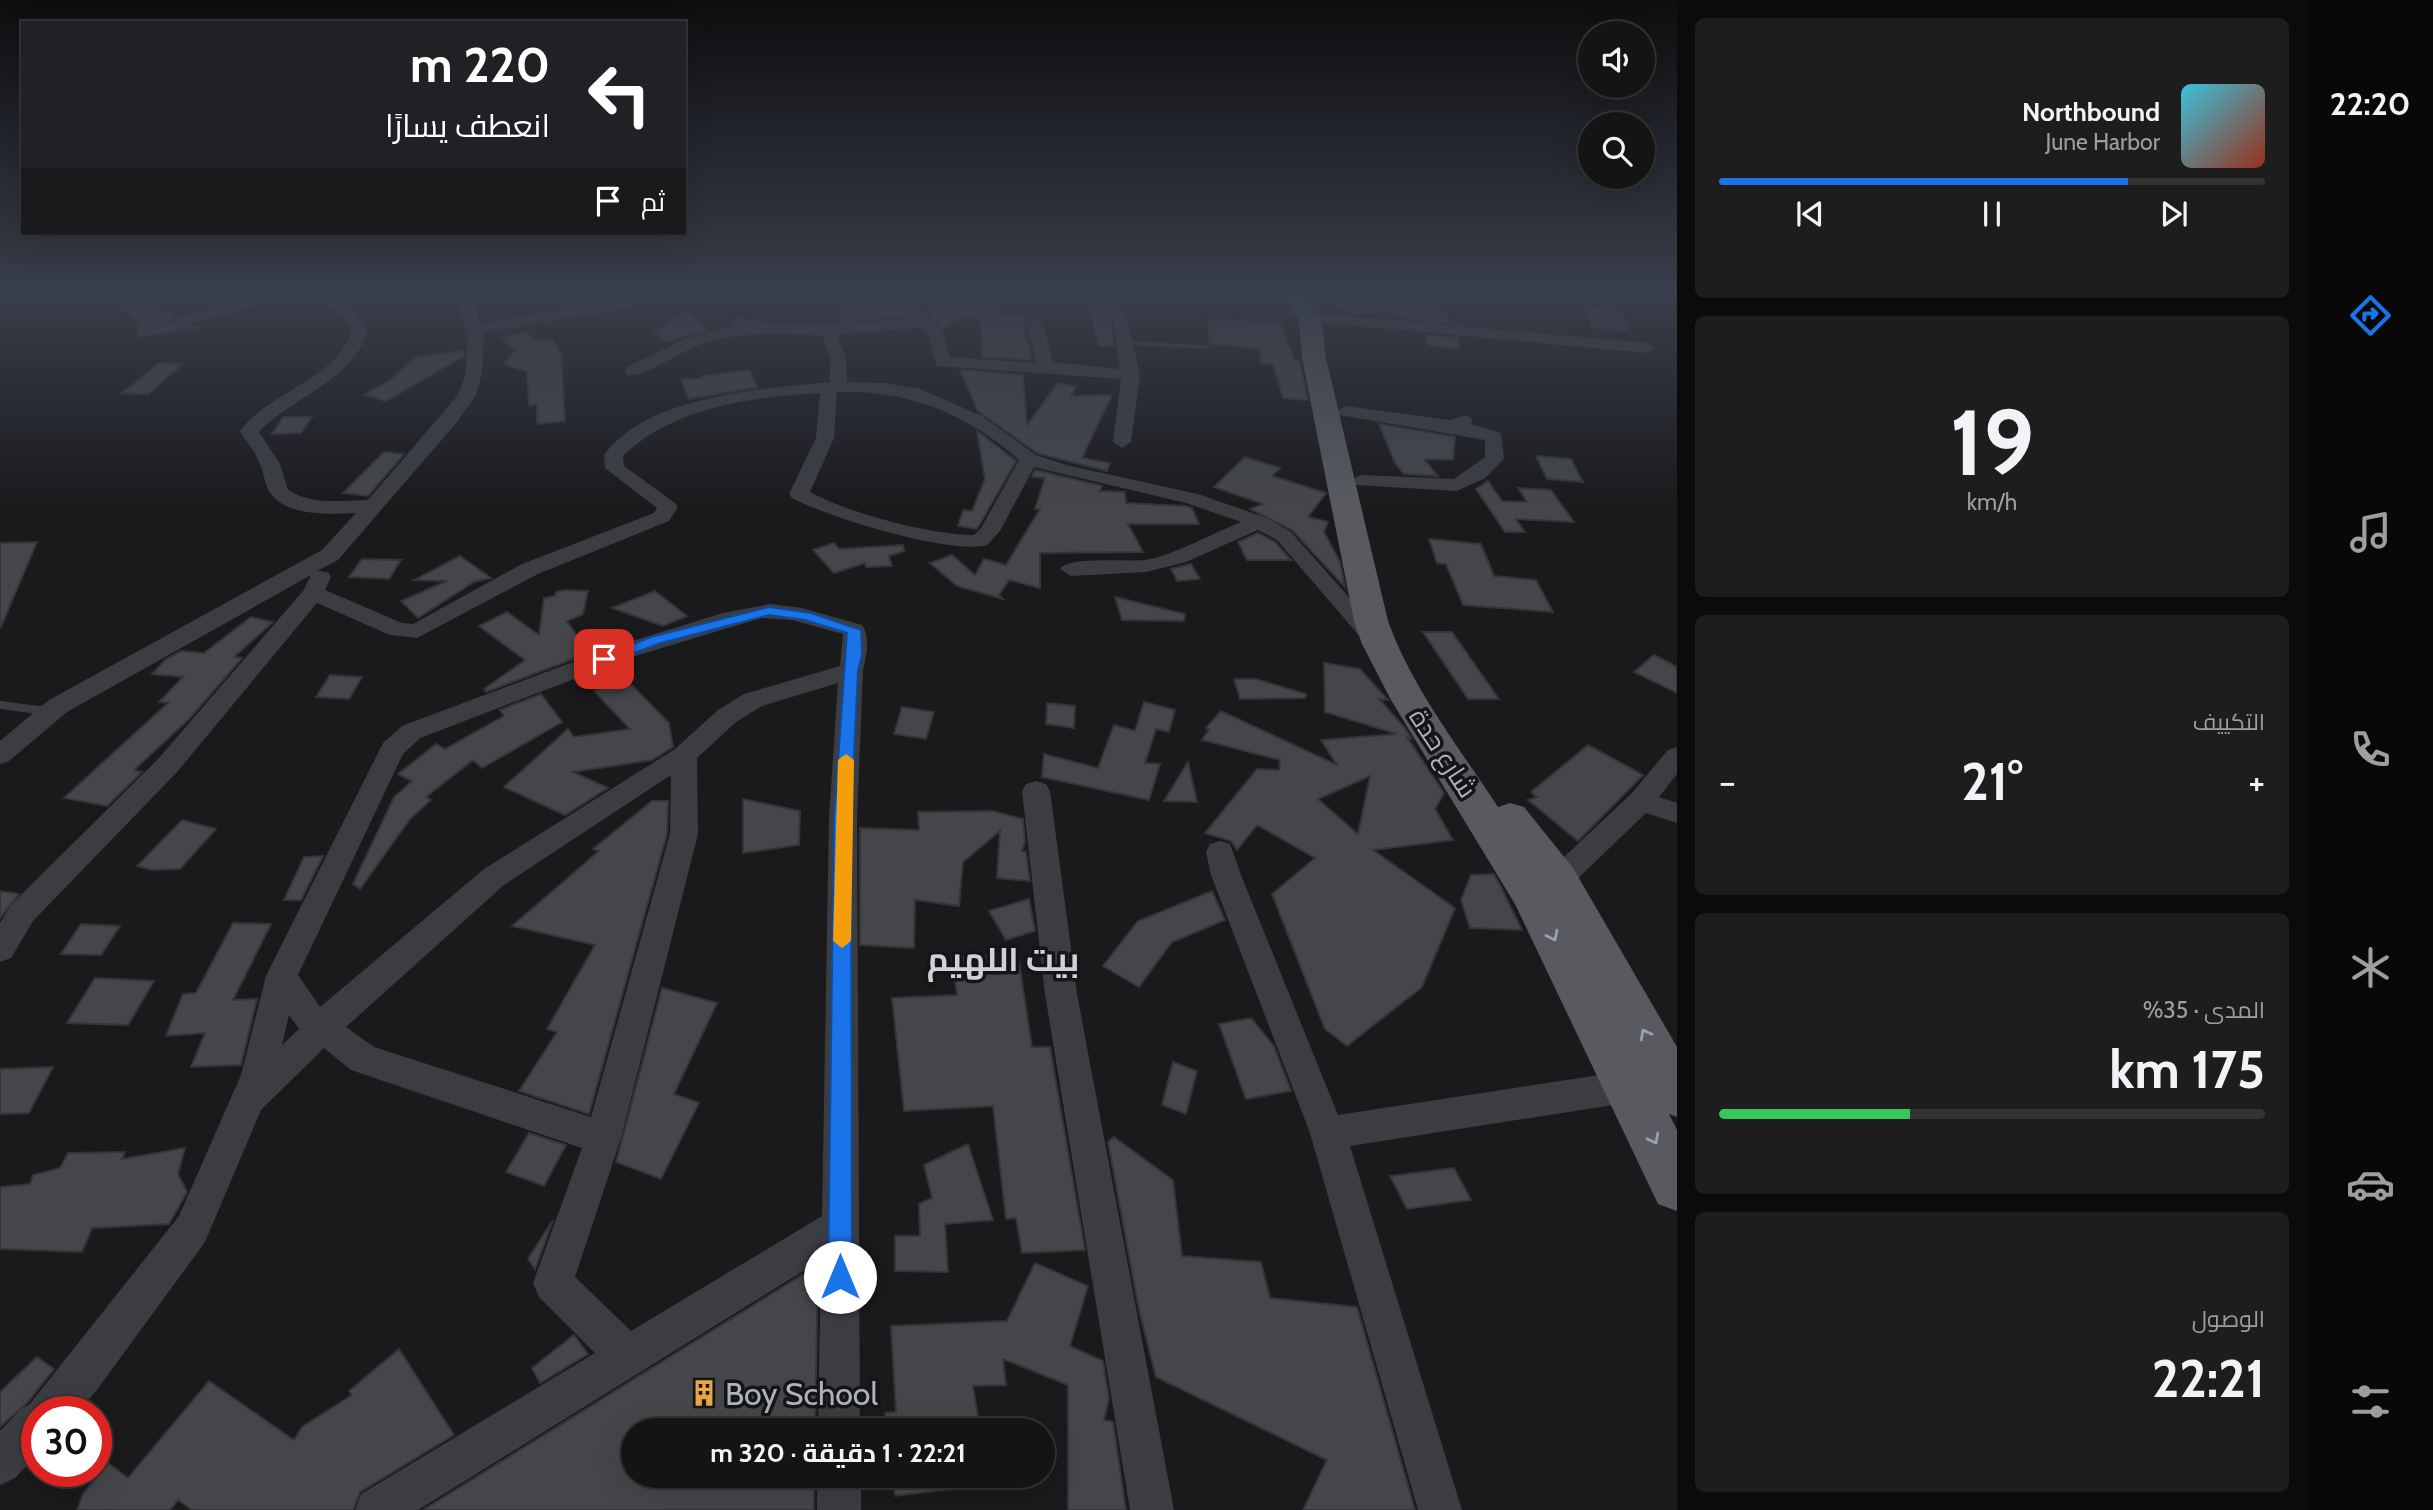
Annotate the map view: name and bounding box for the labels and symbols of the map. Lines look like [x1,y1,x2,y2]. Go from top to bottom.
pin [574,629,634,689]
street label: شارع حدة [1402,702,1484,804]
one-way arrow [1544,929,1558,941]
district label: بيت اللهيم [927,939,1079,982]
one-way arrow [1640,1029,1653,1041]
one-way arrow [1645,1132,1659,1145]
position arrow [803,1240,877,1314]
place label: Boy School [725,1374,878,1413]
building icon: Boy School [689,1378,719,1408]
speed limit sign: 30 [21,1396,112,1487]

